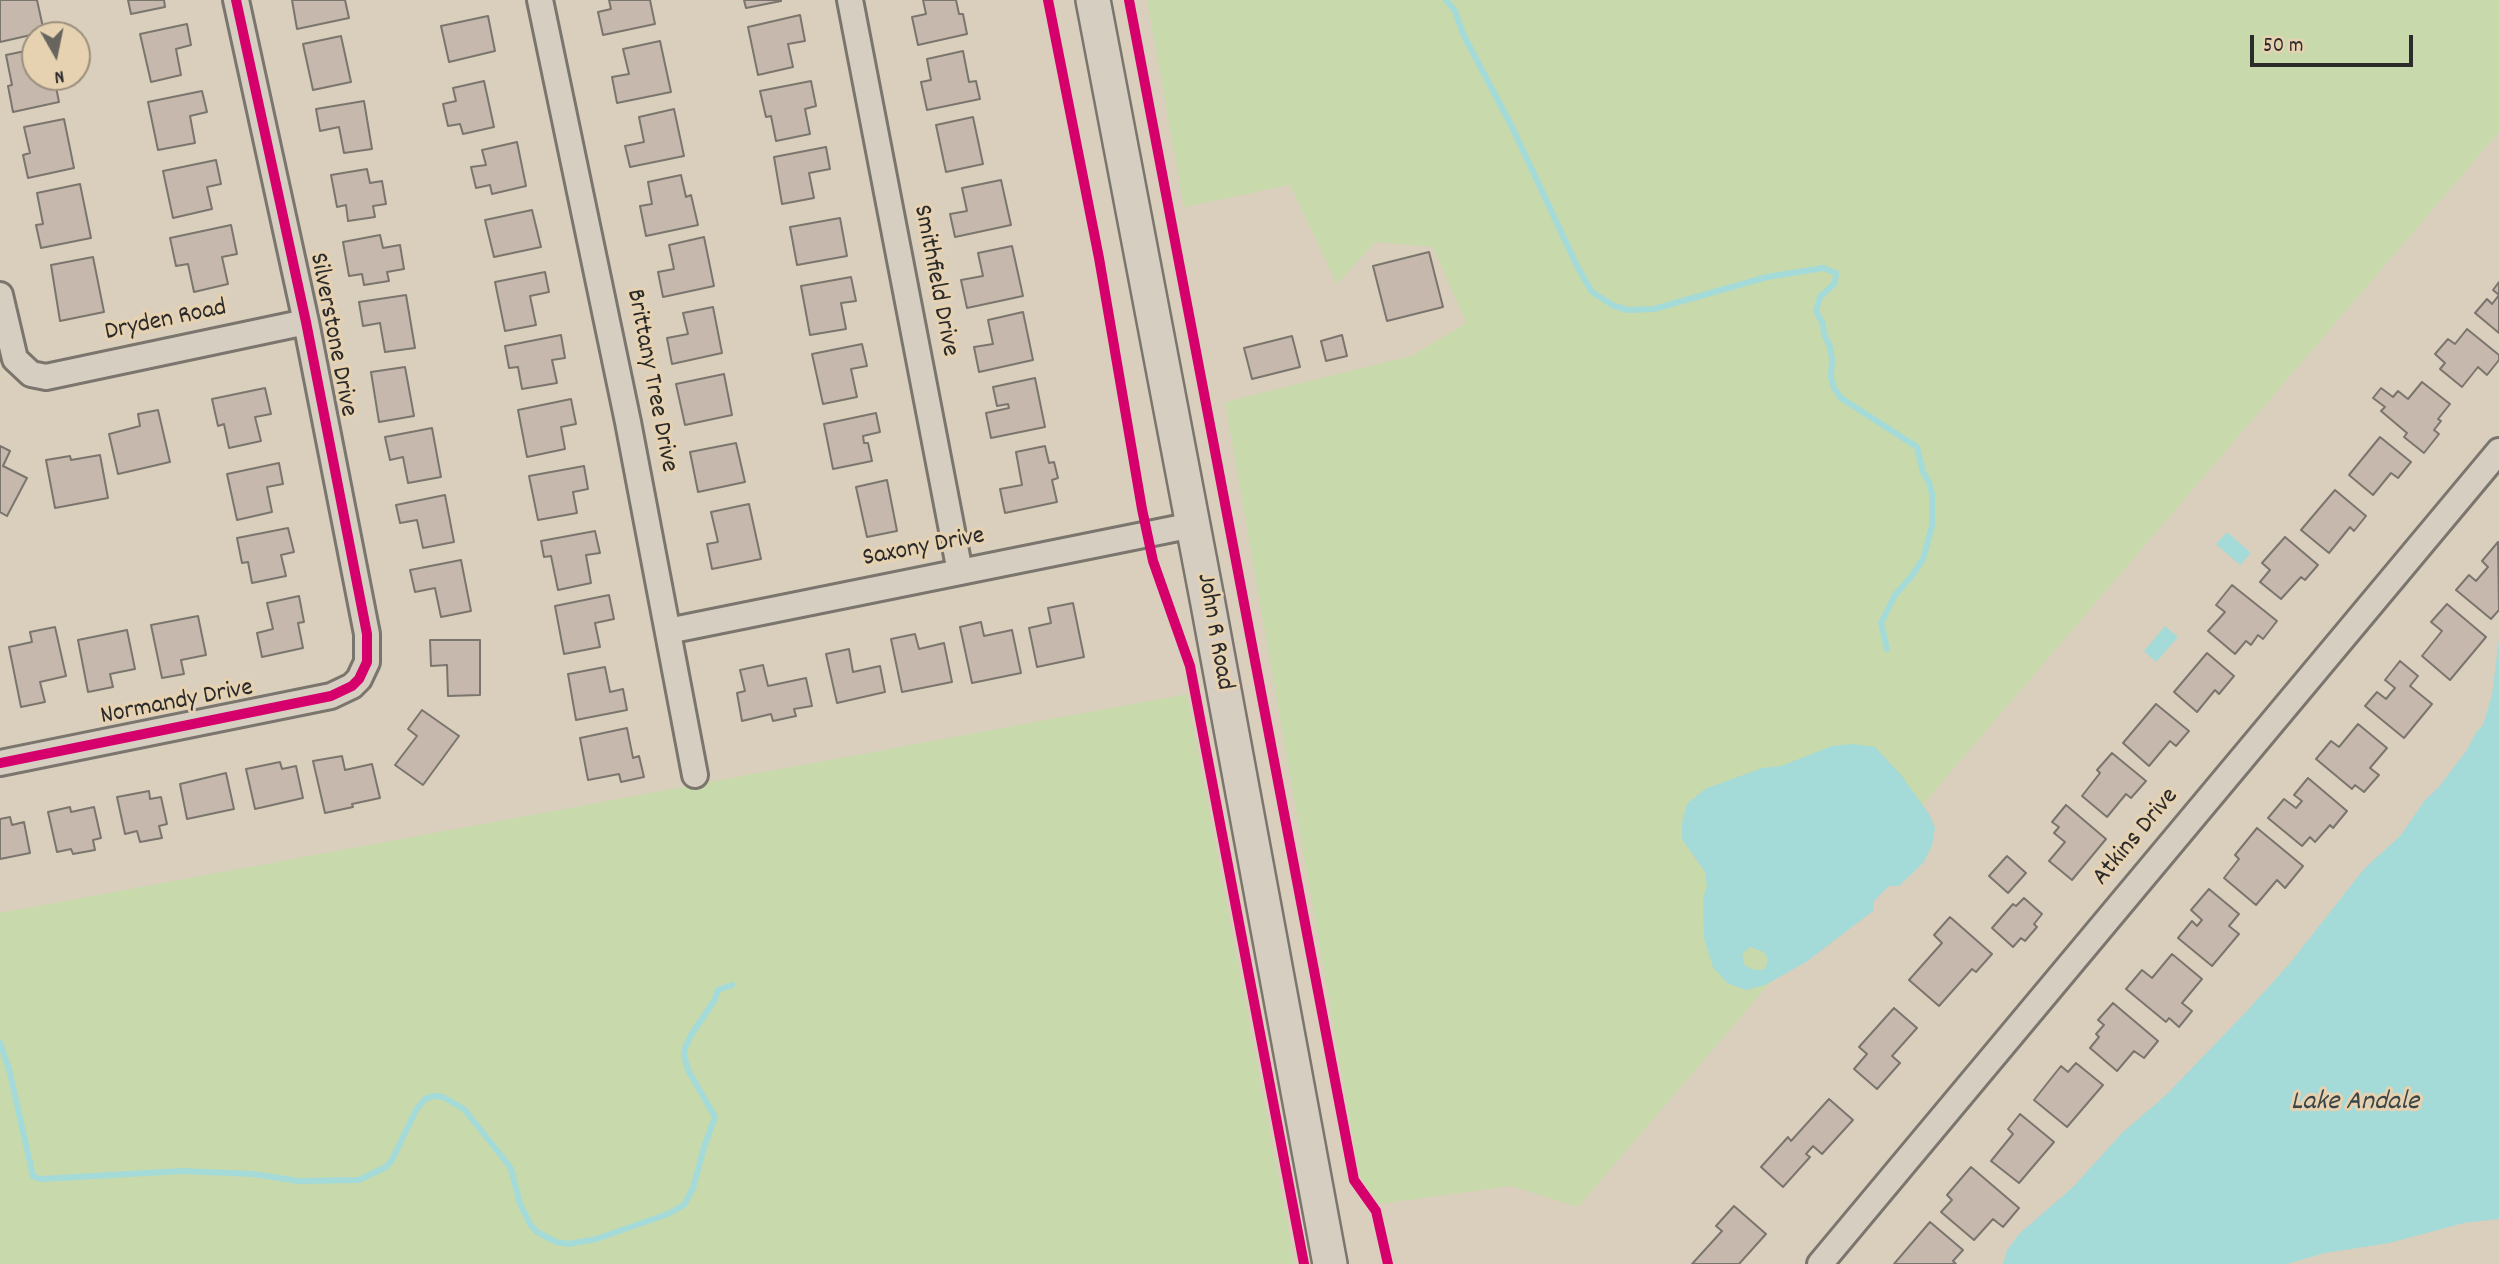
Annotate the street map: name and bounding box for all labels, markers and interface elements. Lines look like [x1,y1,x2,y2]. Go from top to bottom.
north arrow [21,21,91,91]
scale bar [2254,21,2417,65]
text: 50 m [2263,32,2303,62]
text: N [52,61,66,89]
street label: Smithfield Drive [904,203,964,359]
street label: Silverstone Drive [300,251,362,419]
street label: Brittany Tree Drive [617,287,683,475]
street label: Dryden Road [102,294,230,350]
street label: Saxony Drive [860,522,988,576]
street label: John R Road [1187,571,1239,693]
street label: Normandy Drive [98,674,256,734]
street label: Atkins Drive [2087,783,2187,893]
water label: Lake Andale [2291,1087,2419,1121]

